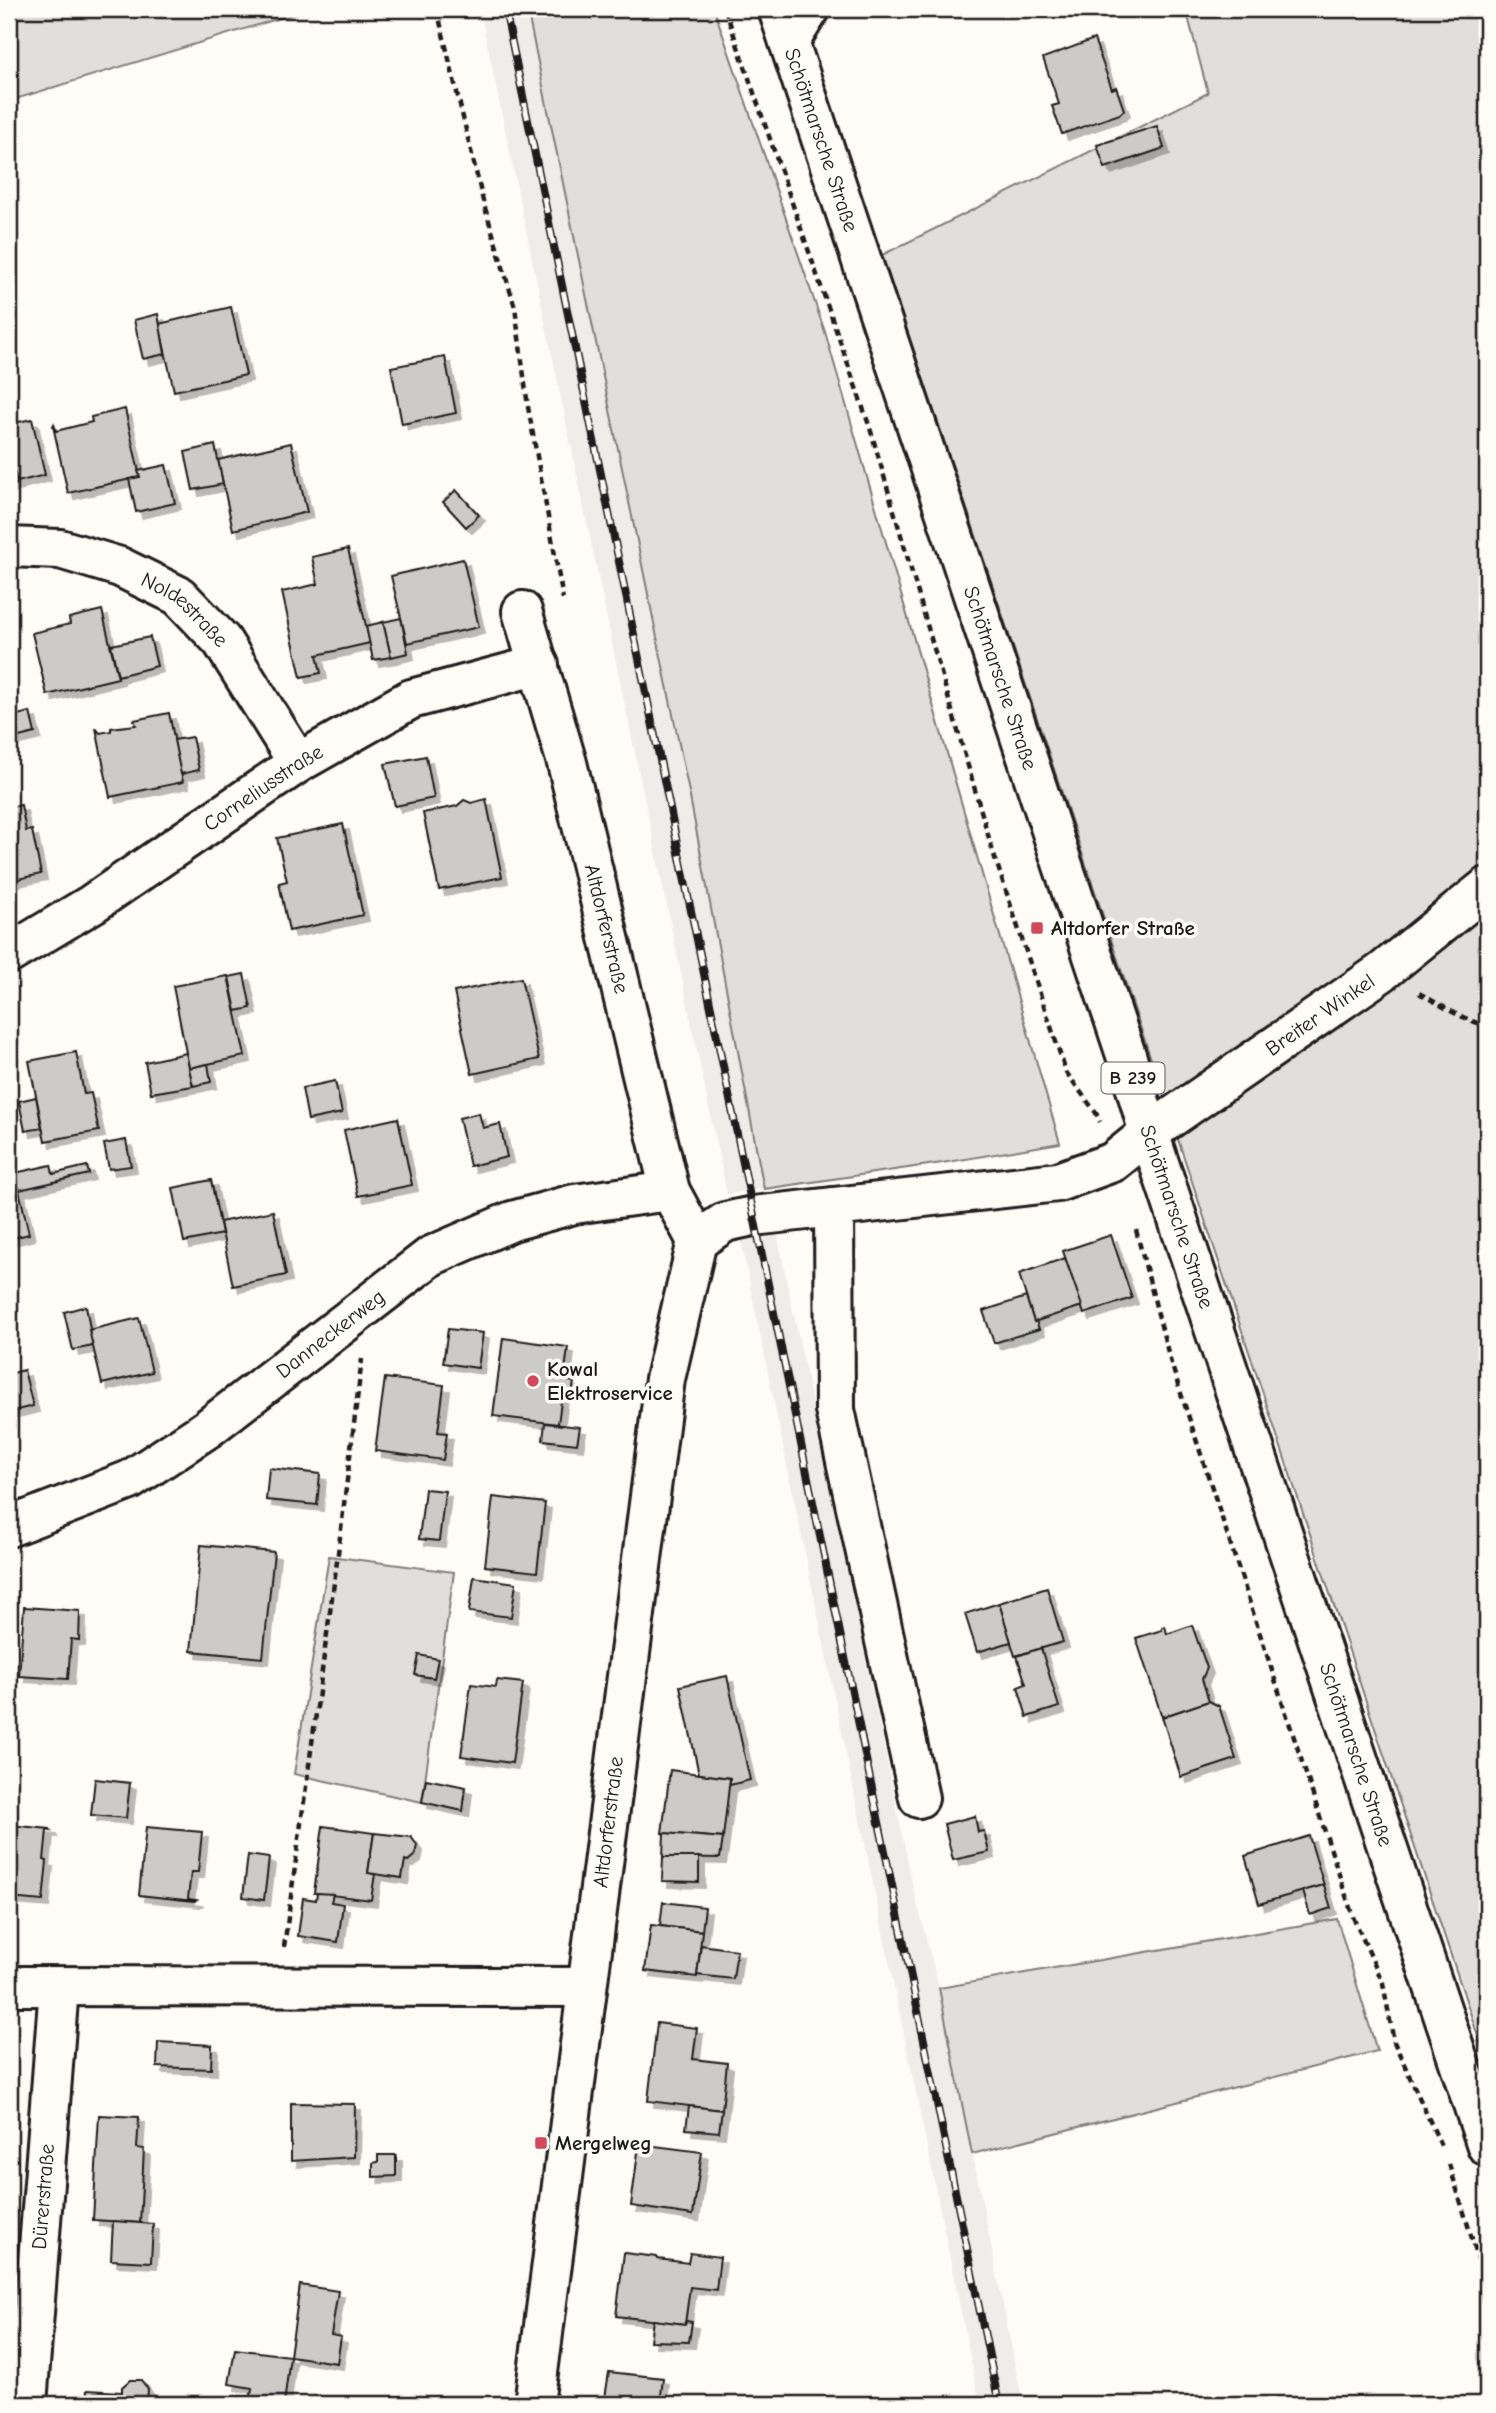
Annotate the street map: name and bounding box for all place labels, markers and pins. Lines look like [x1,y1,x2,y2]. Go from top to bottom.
place label: Altdorfer Straße [1051,916,1195,940]
marker: Altdorfer Straße [1029,920,1045,936]
place label: Kowal Elektroservice [547,1357,673,1405]
marker: Kowal Elektroservice [525,1373,541,1389]
place label: Mergelweg [555,2131,652,2155]
marker: Mergelweg [533,2135,549,2151]

